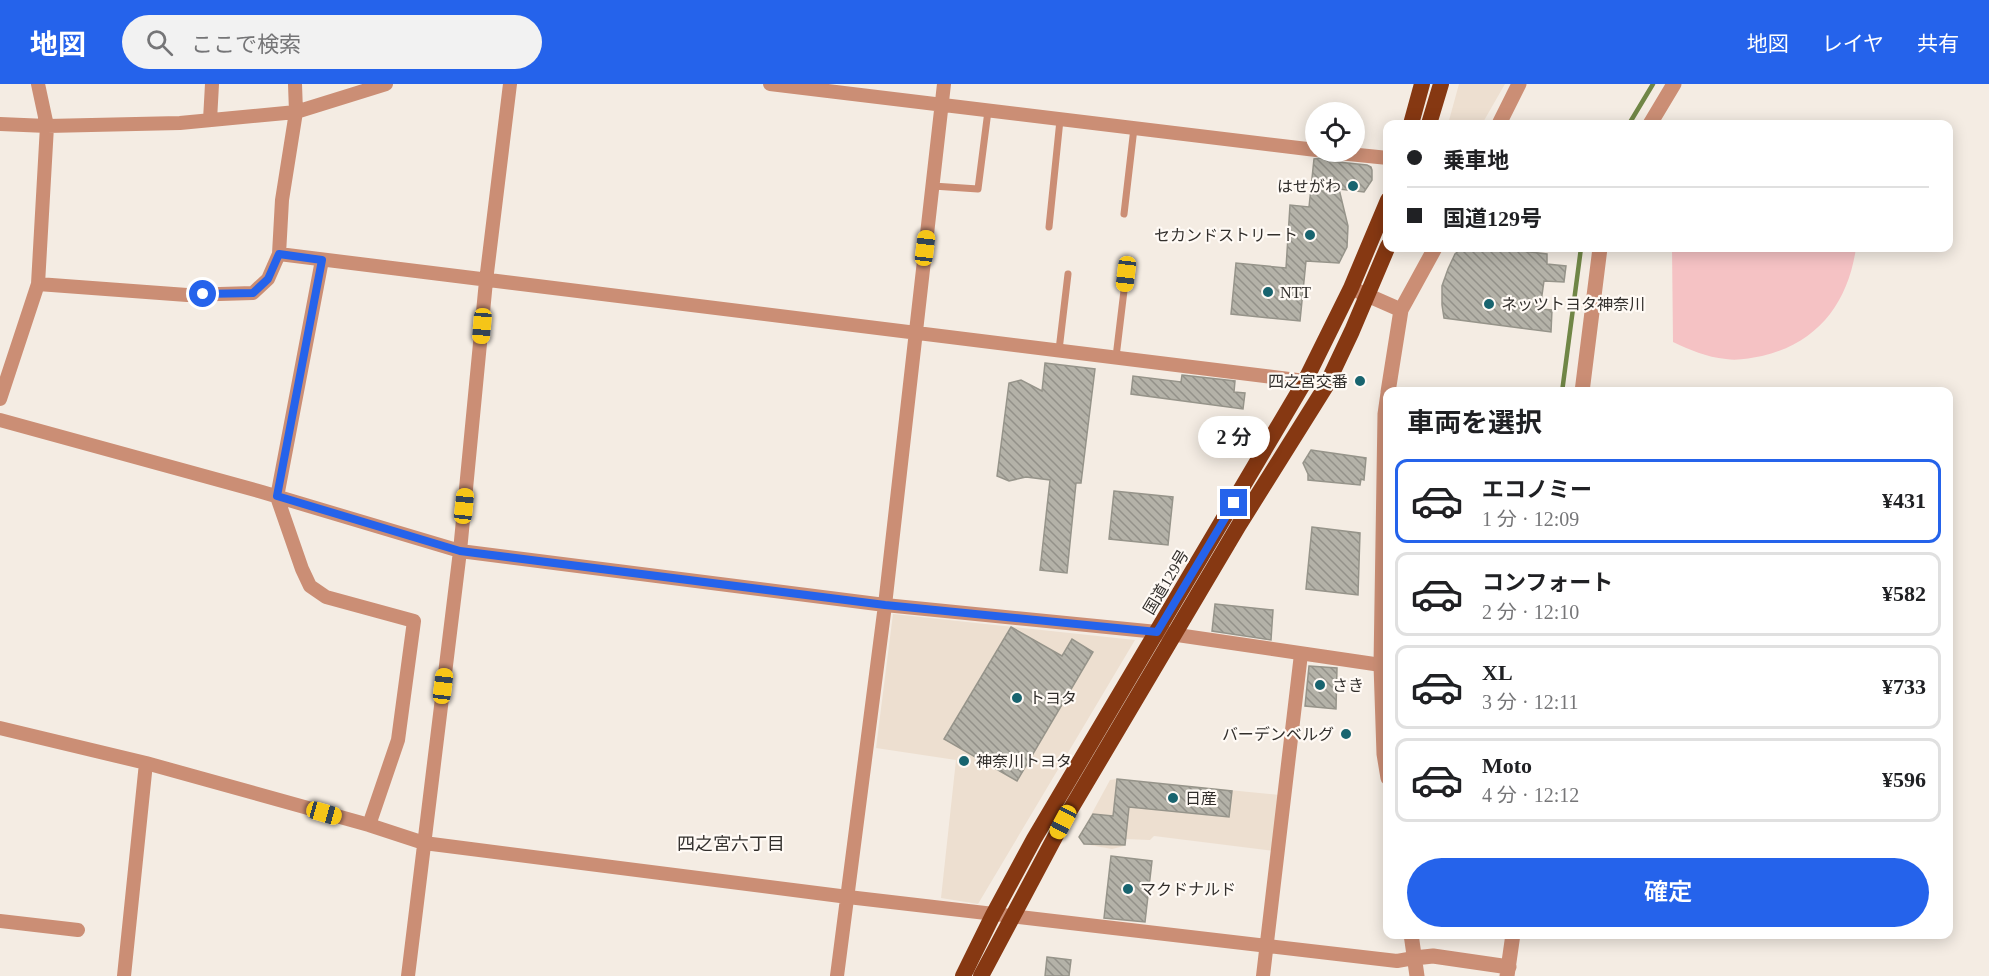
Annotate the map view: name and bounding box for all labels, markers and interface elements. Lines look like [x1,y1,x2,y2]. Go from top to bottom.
search box [122,15,542,69]
icon: search [143,26,176,59]
text: 地図 [30,29,86,60]
text: ここで検索 [191,32,301,57]
text: 地図 [1747,32,1789,56]
text: レイヤ [1822,32,1884,56]
text: 共有 [1917,32,1959,56]
map controls [1305,102,1365,162]
button: locate [1305,102,1365,162]
text: 乗車地 [1443,148,1509,173]
place label: はせがわ [1277,178,1341,195]
marker: はせがわ [1346,179,1360,193]
text: 国道129号 [1443,206,1542,231]
place label: セカンドストリート [1154,227,1298,244]
marker: セカンドストリート [1303,228,1317,242]
car [914,229,936,267]
car [1115,255,1137,293]
route start [189,280,216,307]
place label: NTT [1280,284,1311,301]
marker: NTT [1261,285,1275,299]
place label: ネッツトヨタ神奈川 [1501,296,1645,313]
marker: ネッツトヨタ神奈川 [1482,297,1496,311]
car [471,307,493,345]
place label: 四之宮交番 [1268,373,1348,390]
marker: 四之宮交番 [1353,374,1367,388]
text: 車両を選択 [1407,408,1542,438]
callout: 2 分 [1198,416,1270,458]
text: 2 分 [1217,426,1252,448]
icon: car [1410,474,1464,528]
text: エコノミー [1482,477,1592,502]
car [453,487,475,525]
text: ¥431 [1882,488,1926,513]
route end [1220,489,1247,516]
text: 1 分 · 12:09 [1482,508,1579,530]
street label: 国道129号 [1140,547,1192,617]
icon: car [1410,567,1464,621]
text: コンフォート [1482,570,1613,595]
text: ¥582 [1882,581,1926,606]
text: 2 分 · 12:10 [1482,601,1579,623]
icon: car [1410,660,1464,714]
text: XL [1482,660,1513,685]
car [432,667,454,705]
text: ¥733 [1882,674,1926,699]
place label: さき [1332,677,1364,694]
marker: さき [1313,678,1327,692]
place label: トヨタ [1029,690,1077,707]
marker: トヨタ [1010,691,1024,705]
text: 3 分 · 12:11 [1482,691,1578,713]
place label: バーデンベルグ [1222,726,1334,743]
marker: バーデンベルグ [1339,727,1353,741]
place label: 神奈川トヨタ [976,753,1072,770]
icon: car [1410,753,1464,807]
text: Moto [1482,753,1532,778]
marker: 神奈川トヨタ [957,754,971,768]
text: ¥596 [1882,767,1926,792]
text: 4 分 · 12:12 [1482,784,1579,806]
place label: 日産 [1185,790,1217,807]
marker: 日産 [1166,791,1180,805]
car [304,799,344,827]
car [1047,802,1079,842]
district label: 四之宮六丁目 [677,834,785,854]
button: 確定 [1407,858,1929,927]
place label: マクドナルド [1140,881,1236,898]
marker: マクドナルド [1121,882,1135,896]

